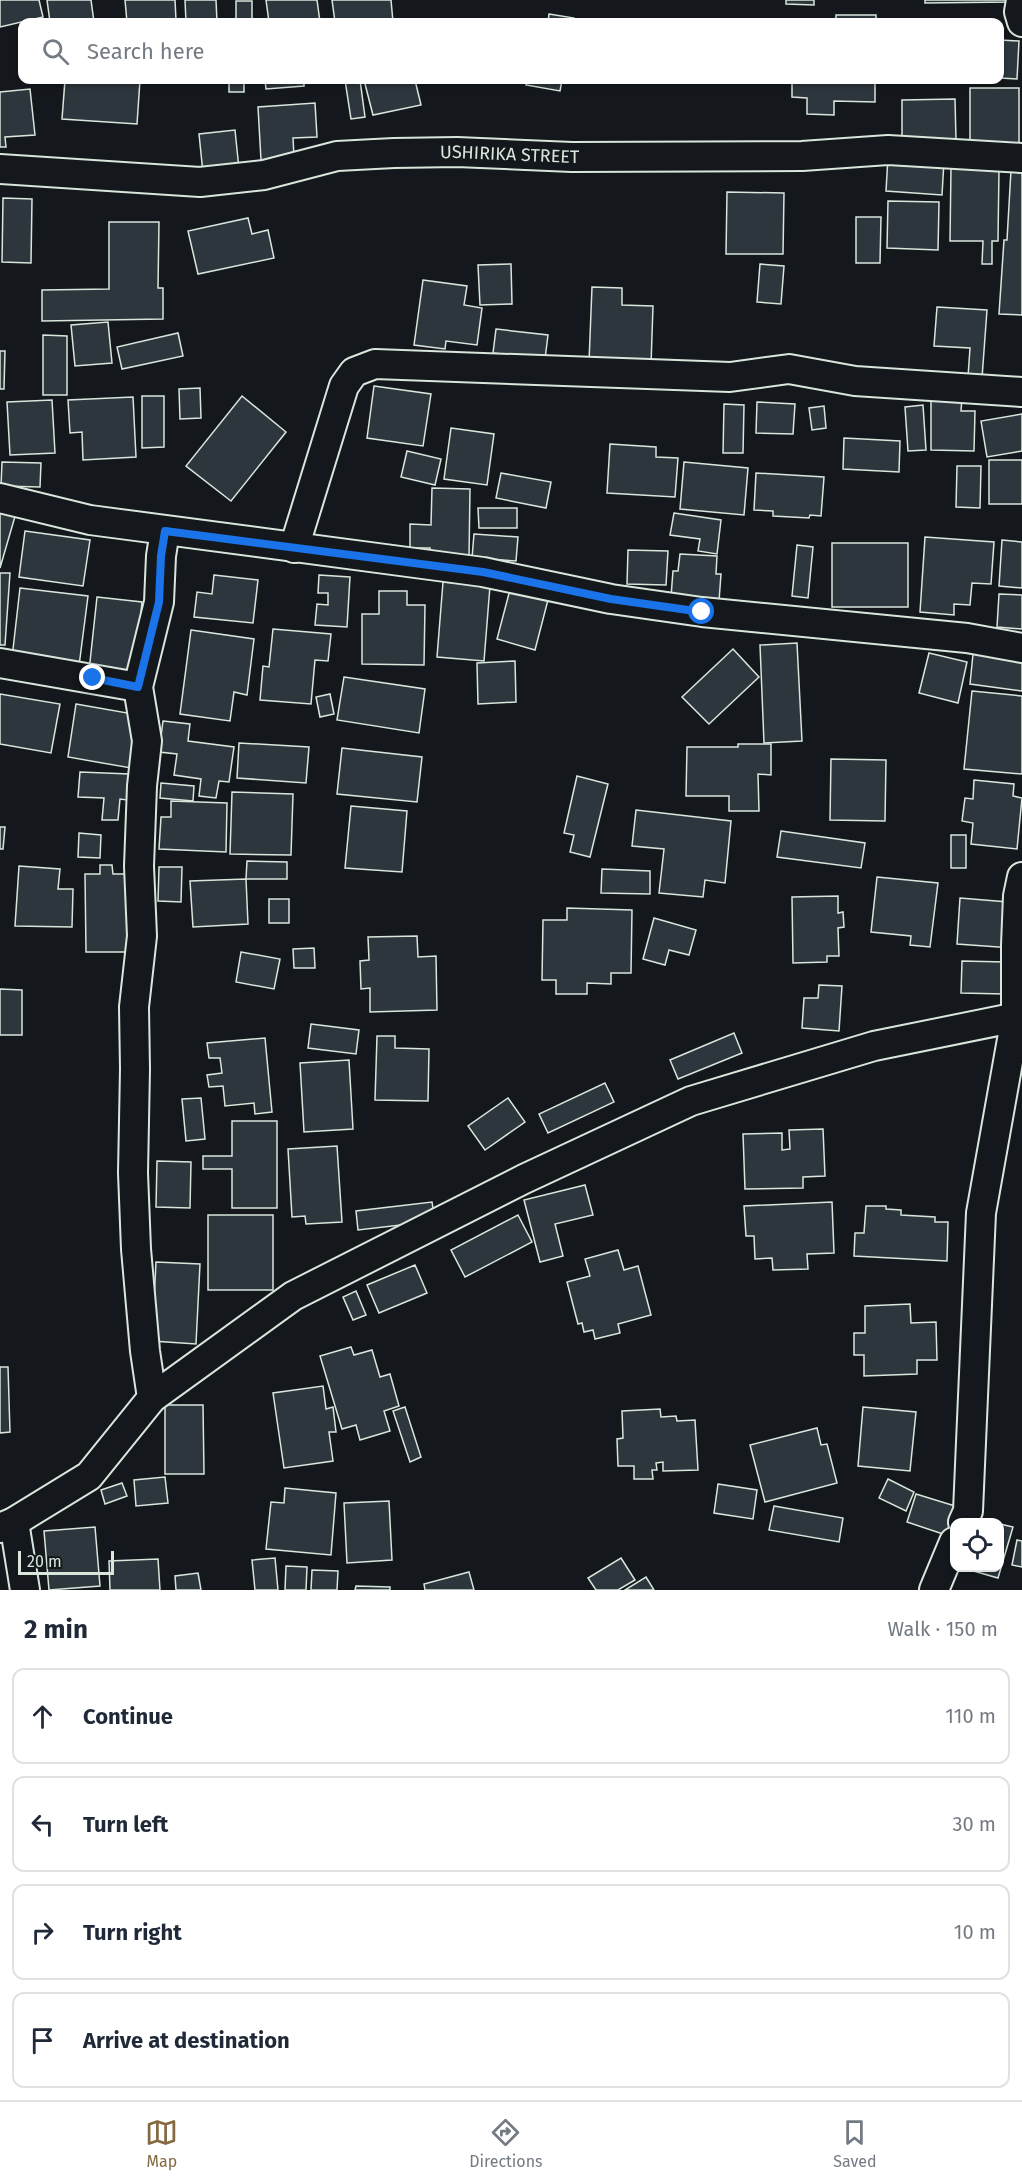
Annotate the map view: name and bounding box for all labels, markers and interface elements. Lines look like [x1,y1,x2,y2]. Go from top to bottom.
search box [18,18,1004,84]
icon: search [39,35,72,68]
text: Search here [87,38,205,65]
street label: USHIRIKA STREET [440,141,580,168]
route start [688,598,714,624]
route end [79,664,105,690]
map controls [950,1518,1004,1572]
button: locate [950,1518,1004,1572]
scale bar [18,1548,114,1576]
text: 20 m [27,1552,62,1571]
text: 2 min [24,1614,88,1645]
text: Walk · 150 m [888,1617,998,1641]
icon: ahead [26,1700,59,1733]
text: Continue [83,1703,173,1730]
text: 110 m [945,1704,996,1728]
icon: left [26,1808,59,1841]
text: Turn left [83,1811,168,1838]
text: 30 m [952,1812,996,1836]
icon: right [26,1916,59,1949]
text: Turn right [83,1919,182,1946]
text: 10 m [954,1920,996,1944]
icon: arrive [26,2024,59,2057]
text: Arrive at destination [83,2027,290,2054]
tab: Map [145,2116,178,2171]
tab: Directions [469,2116,543,2171]
tab: Saved [833,2116,877,2171]

